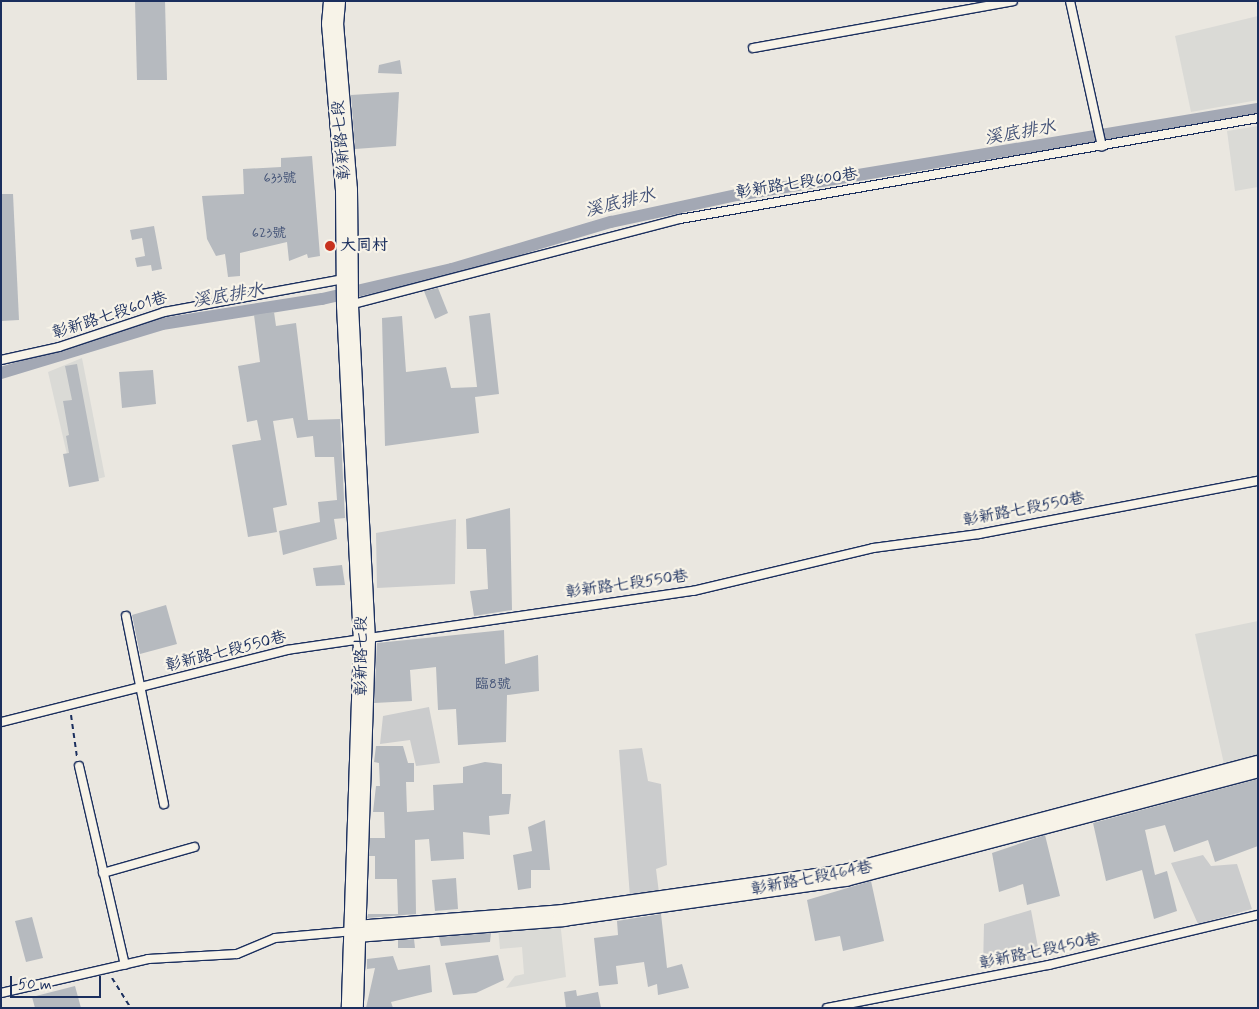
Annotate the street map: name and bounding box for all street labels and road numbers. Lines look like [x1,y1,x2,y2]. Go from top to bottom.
street label: 彰新路七段 [329,99,355,181]
street label: 彰新路七段600巷 [735,165,859,203]
street label: 彰新路七段601巷 [50,288,170,344]
street label: 彰新路七段550巷 [961,489,1087,531]
street label: 彰新路七段550巷 [564,567,690,603]
street label: 彰新路七段 [352,616,372,696]
street label: 彰新路七段550巷 [164,628,288,676]
street label: 彰新路七段464巷 [750,858,874,900]
street label: 彰新路七段450巷 [978,930,1102,974]

